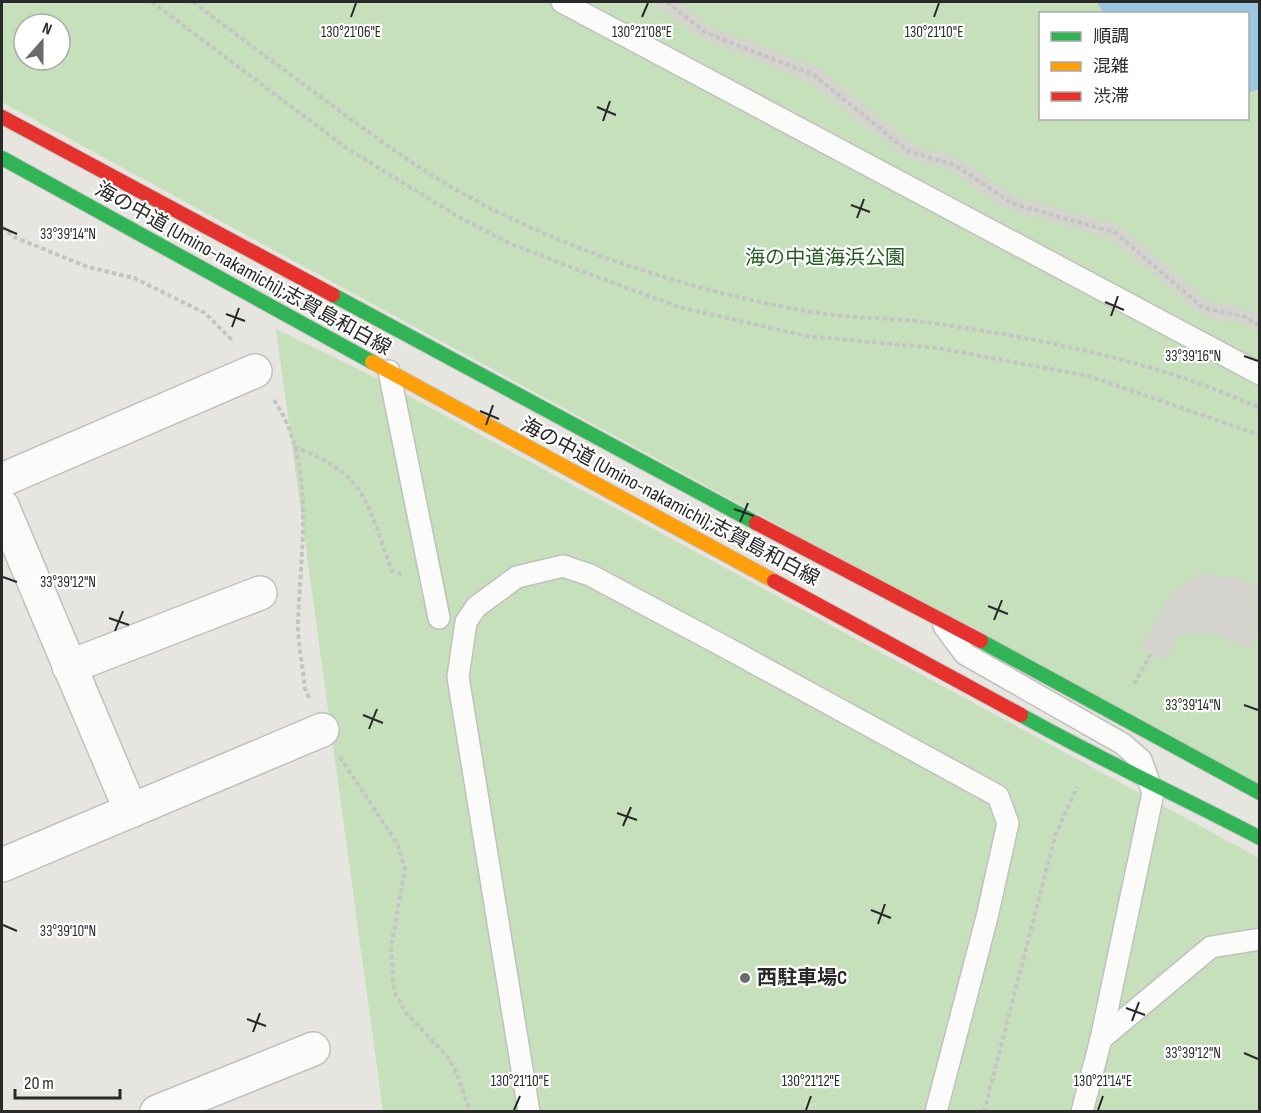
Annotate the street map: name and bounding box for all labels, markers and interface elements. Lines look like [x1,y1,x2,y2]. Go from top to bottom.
north arrow [12,12,72,72]
legend [1039,12,1249,120]
text: N [39,19,54,40]
text: 130°21'06"E [321,23,381,42]
text: 130°21'08"E [612,23,672,42]
text: 130°21'10"E [905,23,963,42]
text: 順調 [1093,26,1129,47]
text: 混雑 [1093,56,1129,77]
text: 渋滞 [1093,86,1129,107]
street label: 海の中道 (Umino-nakamichi);志賀島和白線 [91,177,395,361]
text: 33°39'14"N [40,225,96,244]
park label: 海の中道海浜公園 [745,246,905,270]
text: 33°39'16"N [1165,347,1221,366]
street label: 海の中道 (Umino-nakamichi);志賀島和白線 [517,413,823,591]
text: 33°39'12"N [40,573,96,592]
text: 33°39'14"N [1165,696,1221,715]
text: 33°39'10"N [40,922,96,941]
place label: 西駐車場C [757,966,847,990]
marker: 西駐車場C [738,971,752,985]
text: 33°39'12"N [1165,1044,1221,1063]
scale bar [15,1062,120,1100]
text: 130°21'10"E [491,1072,549,1091]
text: 130°21'12"E [782,1072,840,1091]
text: 130°21'14"E [1074,1072,1132,1091]
text: 20 m [24,1073,54,1094]

